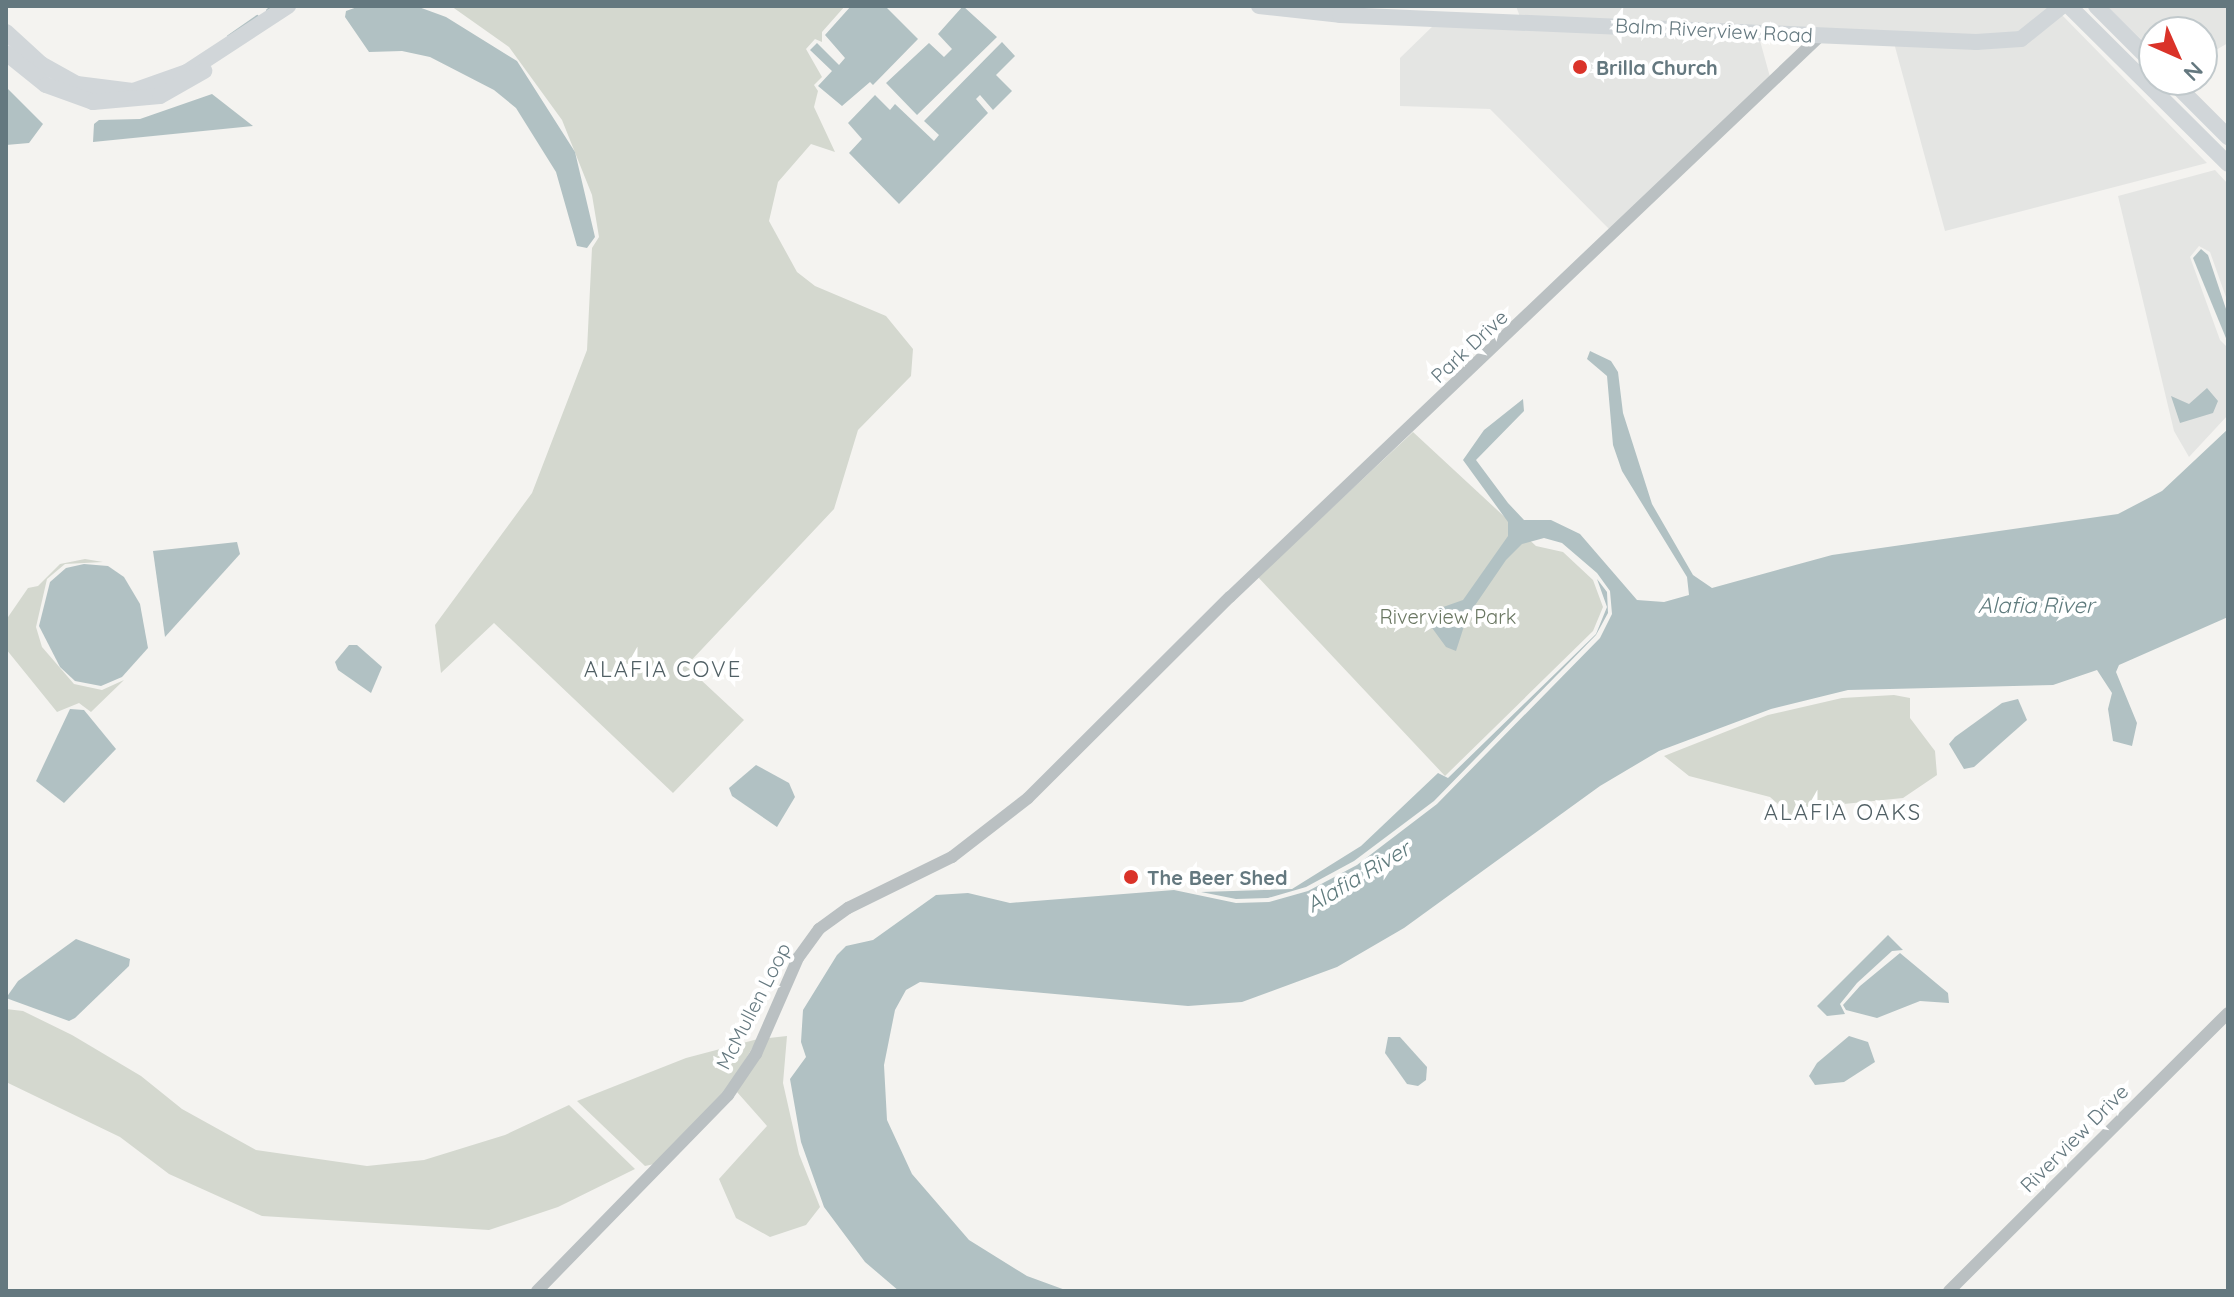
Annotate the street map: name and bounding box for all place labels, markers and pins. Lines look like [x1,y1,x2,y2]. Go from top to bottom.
place label: Brilla Church [1596,55,1718,79]
marker: Brilla Church [1571,58,1589,76]
place label: The Beer Shed [1147,865,1288,889]
marker: The Beer Shed [1122,868,1140,886]

